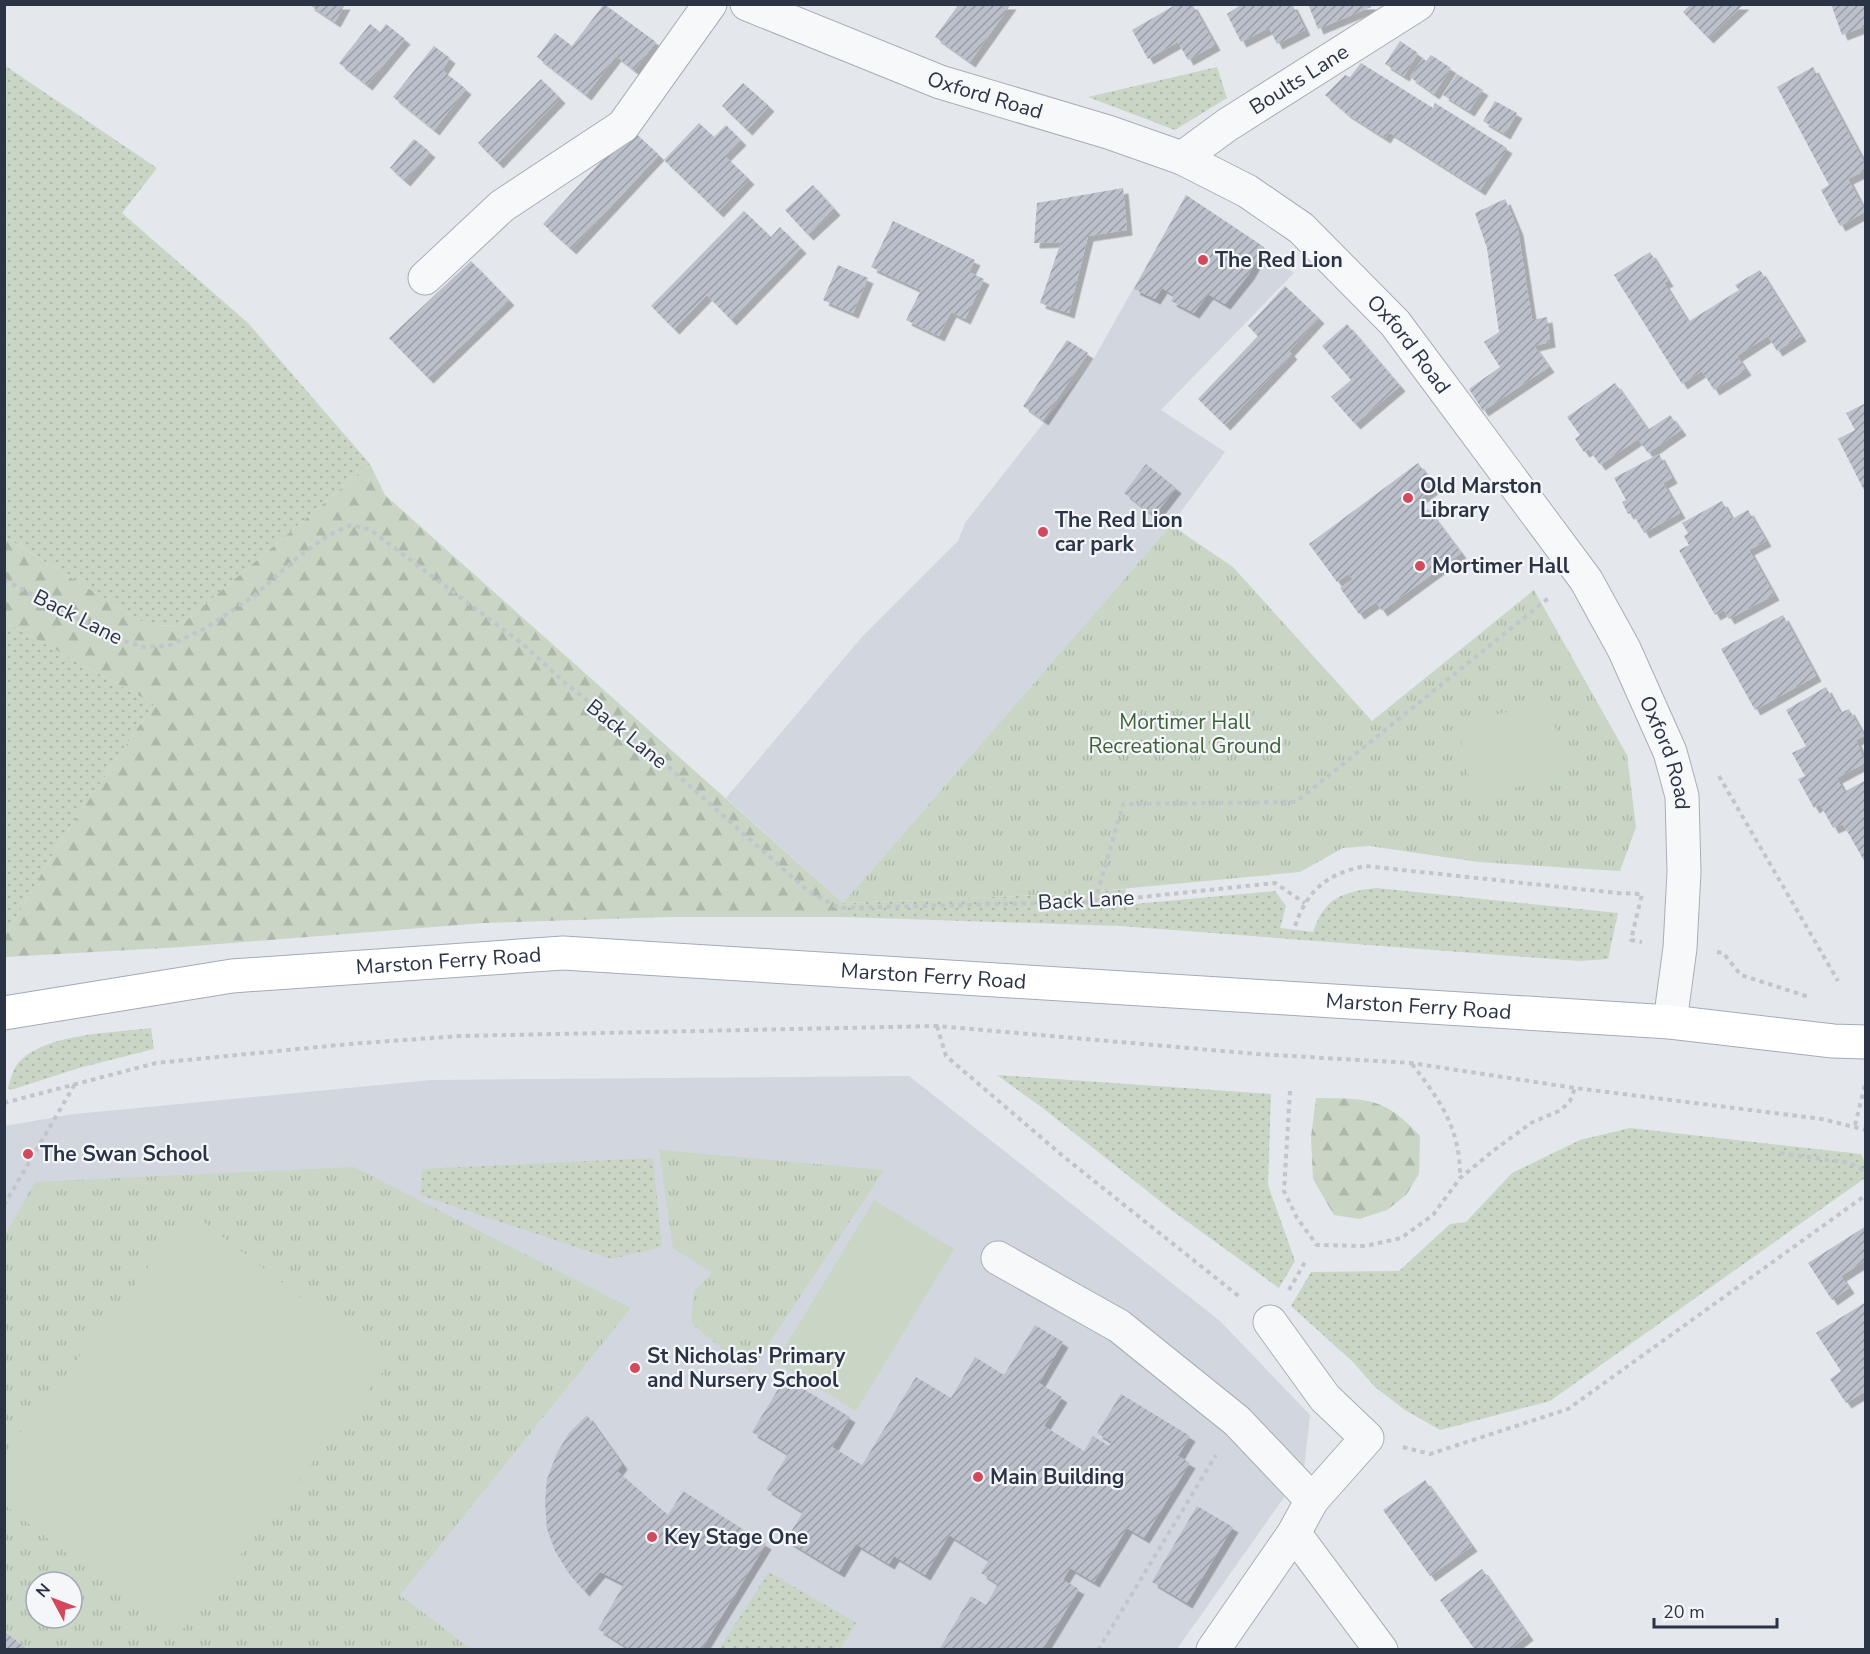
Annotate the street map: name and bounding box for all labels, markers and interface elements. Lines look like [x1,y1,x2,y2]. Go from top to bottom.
street label: Boults Lane [1244,38,1354,121]
street label: Oxford Road [923,64,1046,126]
place label: The Red Lion [1215,246,1343,274]
marker: The Red Lion [1196,253,1210,267]
street label: Oxford Road [1361,289,1457,399]
place label: Old Marston Library [1420,472,1542,524]
marker: Old Marston Library [1401,491,1415,505]
place label: The Red Lion car park [1055,506,1183,558]
marker: The Red Lion car park [1036,525,1050,539]
place label: Mortimer Hall [1432,552,1570,580]
marker: Mortimer Hall [1413,559,1427,573]
street label: Back Lane [29,583,127,651]
street label: Oxford Road [1633,691,1696,810]
street label: Back Lane [581,693,673,775]
park label: Mortimer Hall Recreational Ground [1088,708,1282,760]
street label: Back Lane [1037,883,1135,917]
street label: Marston Ferry Road [355,941,542,981]
street label: Marston Ferry Road [840,956,1027,996]
street label: Marston Ferry Road [1325,987,1512,1026]
place label: The Swan School [40,1140,209,1168]
marker: The Swan School [21,1147,35,1161]
place label: St Nicholas' Primary and Nursery School [647,1342,846,1394]
marker: St Nicholas' Primary and Nursery School [628,1361,642,1375]
place label: Main Building [990,1463,1125,1491]
marker: Main Building [971,1470,985,1484]
place label: Key Stage One [664,1523,808,1551]
marker: Key Stage One [645,1530,659,1544]
north arrow [24,1570,84,1630]
text: N [31,1579,56,1603]
scale bar [1654,1591,1777,1629]
text: 20 m [1663,1600,1705,1624]

